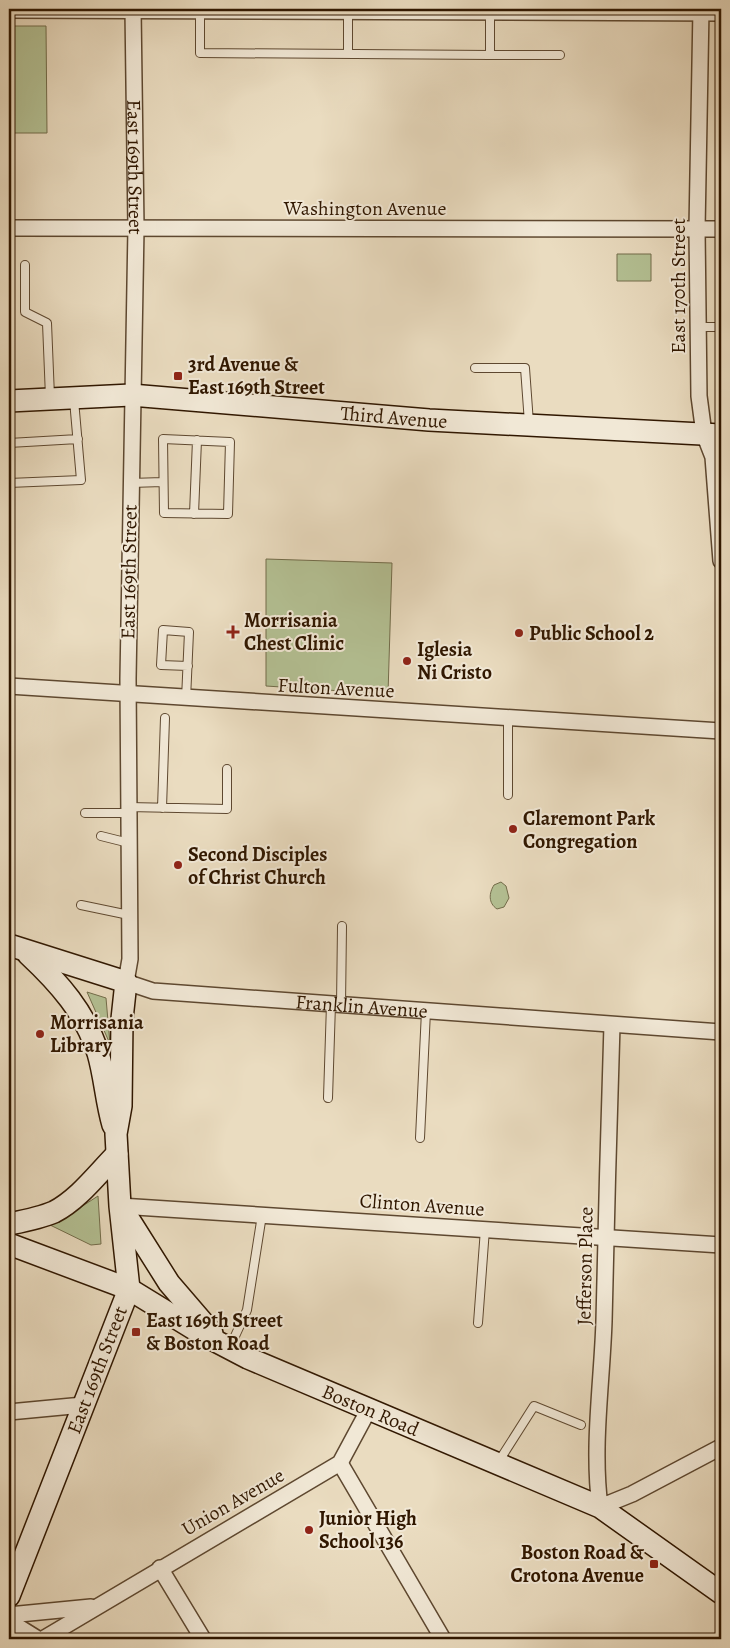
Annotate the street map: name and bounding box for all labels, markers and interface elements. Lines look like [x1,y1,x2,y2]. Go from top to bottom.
street label: East 169th Street [121,99,149,235]
street label: Washington Avenue [283,195,446,222]
street label: East 170th Street [665,218,692,354]
place label: 3rd Avenue & East 169th Street [188,351,325,401]
marker: 3rd Avenue & East 169th Street [172,370,184,382]
street label: Third Avenue [339,399,448,434]
street label: East 169th Street [114,504,144,640]
place label: Morrisania Chest Clinic [244,607,344,657]
place label: Public School 2 [529,620,654,647]
marker: Morrisania Chest Clinic [226,625,240,639]
marker: Public School 2 [513,627,525,639]
place label: Iglesia Ni Cristo [417,636,492,686]
marker: Iglesia Ni Cristo [401,655,413,667]
street label: Fulton Avenue [277,671,395,705]
place label: Claremont Park Congregation [523,805,656,855]
marker: Claremont Park Congregation [507,823,519,835]
place label: Second Disciples of Christ Church [188,841,327,891]
marker: Second Disciples of Christ Church [172,859,184,871]
street label: Franklin Avenue [294,988,429,1024]
place label: Morrisania Library [50,1009,144,1059]
marker: Morrisania Library [34,1028,46,1040]
street label: Clinton Avenue [359,1187,485,1223]
street label: Jefferson Place [570,1206,600,1326]
street label: East 169th Street [60,1302,134,1438]
place label: East 169th Street & Boston Road [146,1307,283,1357]
marker: East 169th Street & Boston Road [130,1326,142,1338]
street label: Boston Road [318,1377,424,1443]
street label: Union Avenue [177,1462,289,1542]
place label: Junior High School 136 [319,1505,417,1555]
marker: Junior High School 136 [303,1524,315,1536]
place label: Boston Road & Crotona Avenue [511,1539,645,1589]
marker: Boston Road & Crotona Avenue [648,1558,660,1570]

